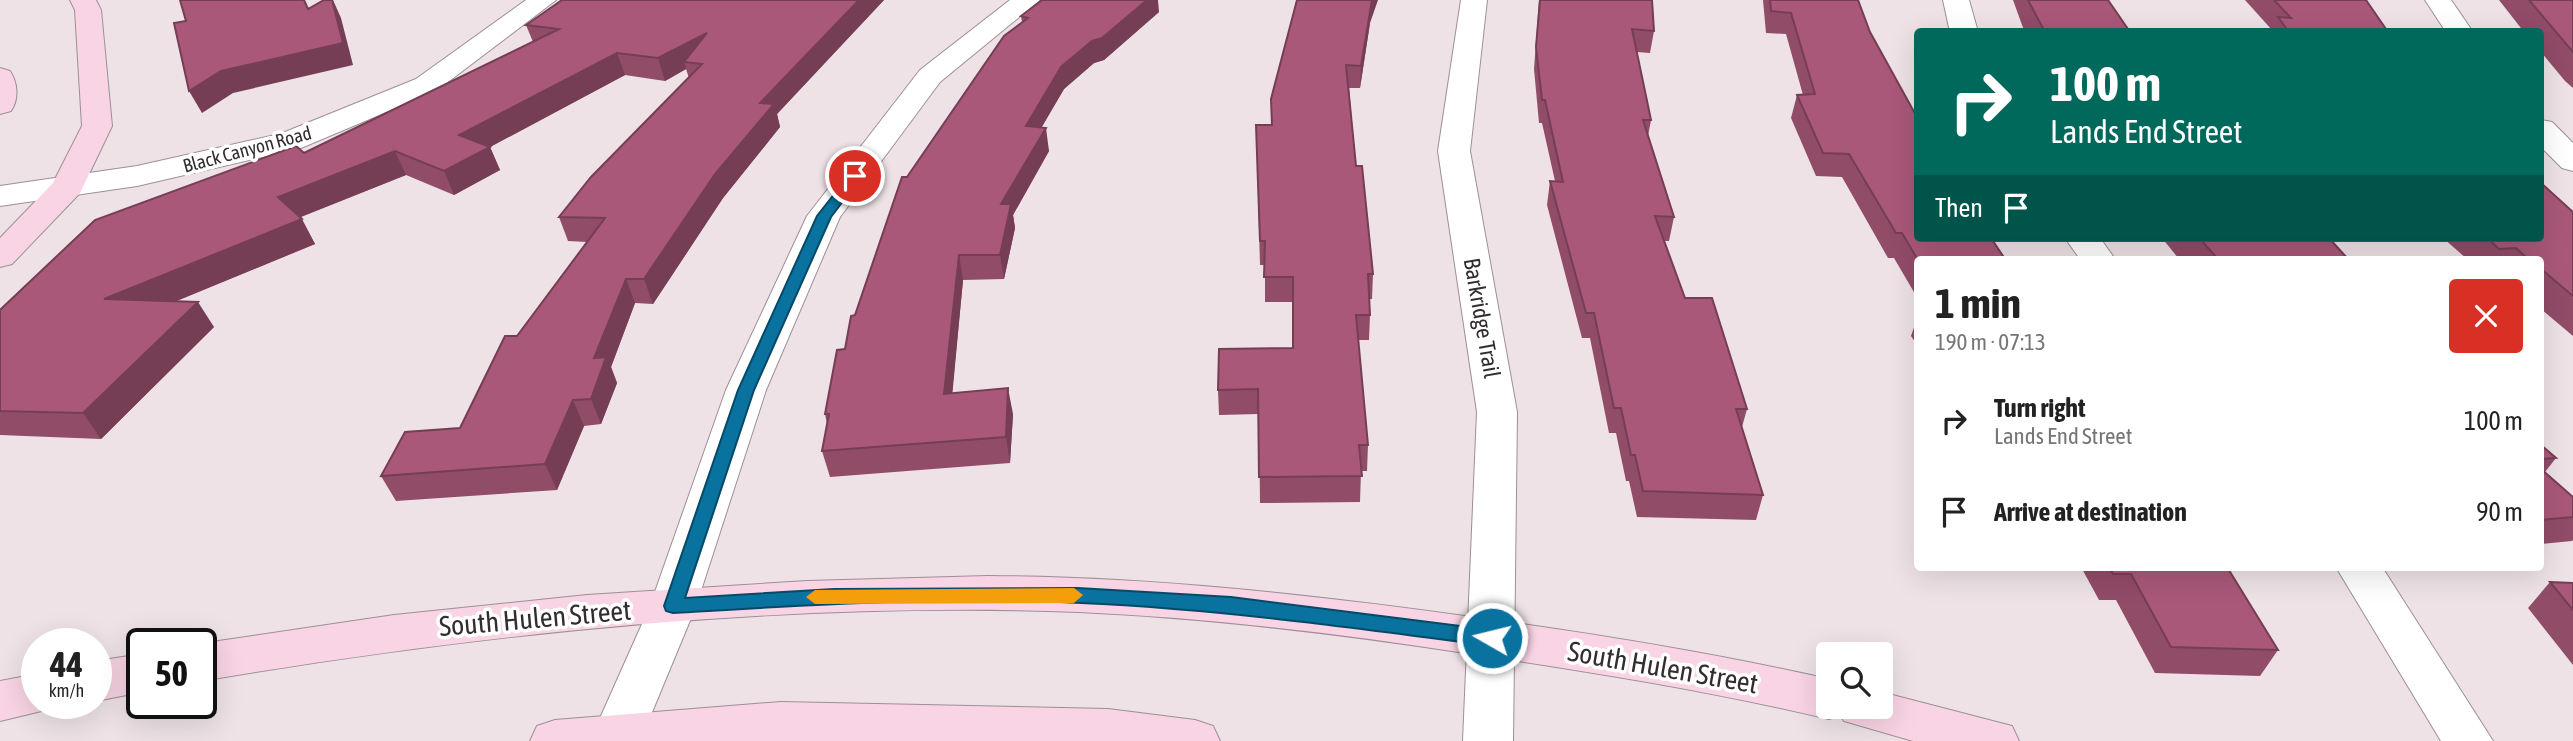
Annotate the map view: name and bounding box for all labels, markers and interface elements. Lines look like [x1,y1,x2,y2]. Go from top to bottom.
text: 100 m [2050,55,2161,111]
icon: right [1935,56,2026,147]
text: Lands End Street [2050,113,2243,150]
street label: Black Canyon Road [180,121,314,177]
pin [825,146,885,206]
icon: arrive [836,157,874,195]
icon: arrive [1997,189,2035,227]
text: Then [1935,193,1983,223]
street label: Barkridge Trail [1459,256,1505,380]
text: 1 min [1935,279,2021,327]
button: close [2449,279,2523,353]
text: 190 m · 07:13 [1935,329,2046,355]
text: Turn right [1994,393,2085,423]
icon: right [1935,402,1973,440]
text: 100 m [2464,406,2523,436]
text: Lands End Street [1994,423,2132,449]
icon: arrive [1935,493,1973,531]
text: Arrive at destination [1994,497,2187,527]
text: 90 m [2476,497,2523,527]
street label: South Hulen Street [438,594,632,642]
position arrow [1455,601,1529,675]
speed limit sign: 50 [126,628,217,719]
street label: South Hulen Street [1565,635,1761,699]
map controls [1816,642,1893,719]
button: search [1816,642,1893,719]
text: 44 [50,644,83,684]
text: km/h [49,680,84,701]

